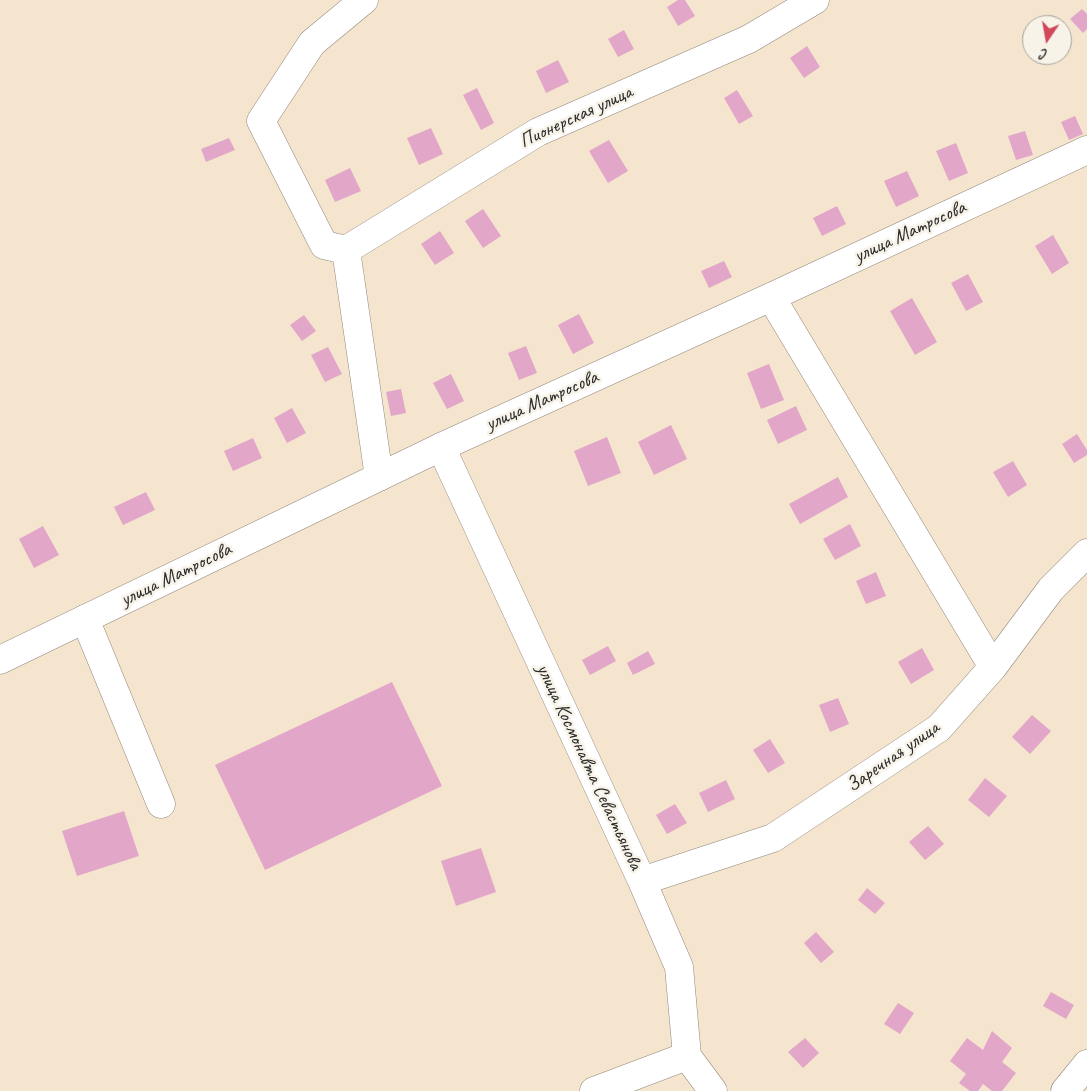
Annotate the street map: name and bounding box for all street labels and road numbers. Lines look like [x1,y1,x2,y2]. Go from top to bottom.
street label: Пионерская улица [516,80,636,154]
street label: улица Матросова [850,196,970,268]
street label: улица Матросова [482,366,602,436]
street label: улица Матросова [117,538,235,612]
street label: улица Космонавта Севастьянова [531,660,647,874]
street label: Заречная улица [842,716,944,798]

